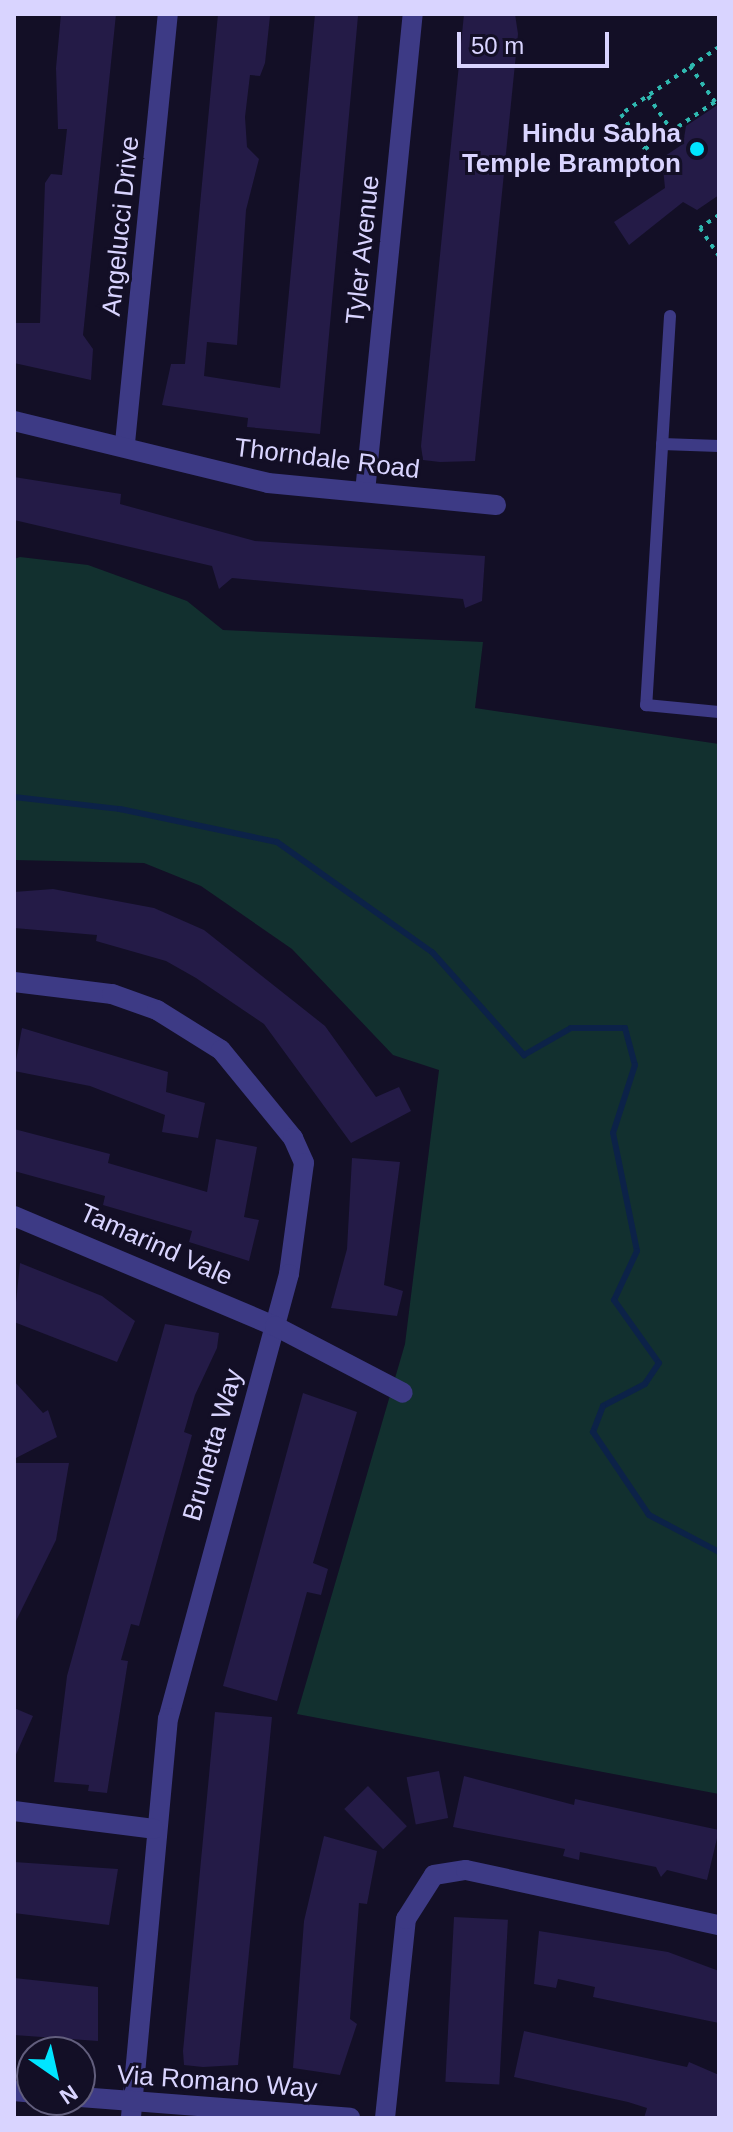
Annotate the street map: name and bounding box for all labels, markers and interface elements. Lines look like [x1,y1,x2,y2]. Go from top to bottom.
scale bar [461,16,613,66]
text: 50 m [471,32,524,59]
place label: Hindu Sabha Temple Brampton [462,118,681,180]
street label: Angelucci Drive [96,135,146,317]
marker: Hindu Sabha Temple Brampton [688,140,706,158]
street label: Tyler Avenue [340,173,386,327]
street label: Thorndale Road [233,432,421,486]
street label: Tamarind Vale [75,1197,237,1293]
street label: Brunetta Way [176,1365,250,1525]
north arrow [16,2036,96,2116]
street label: Via Romano Way [116,2059,318,2105]
text: N [55,2080,82,2109]

